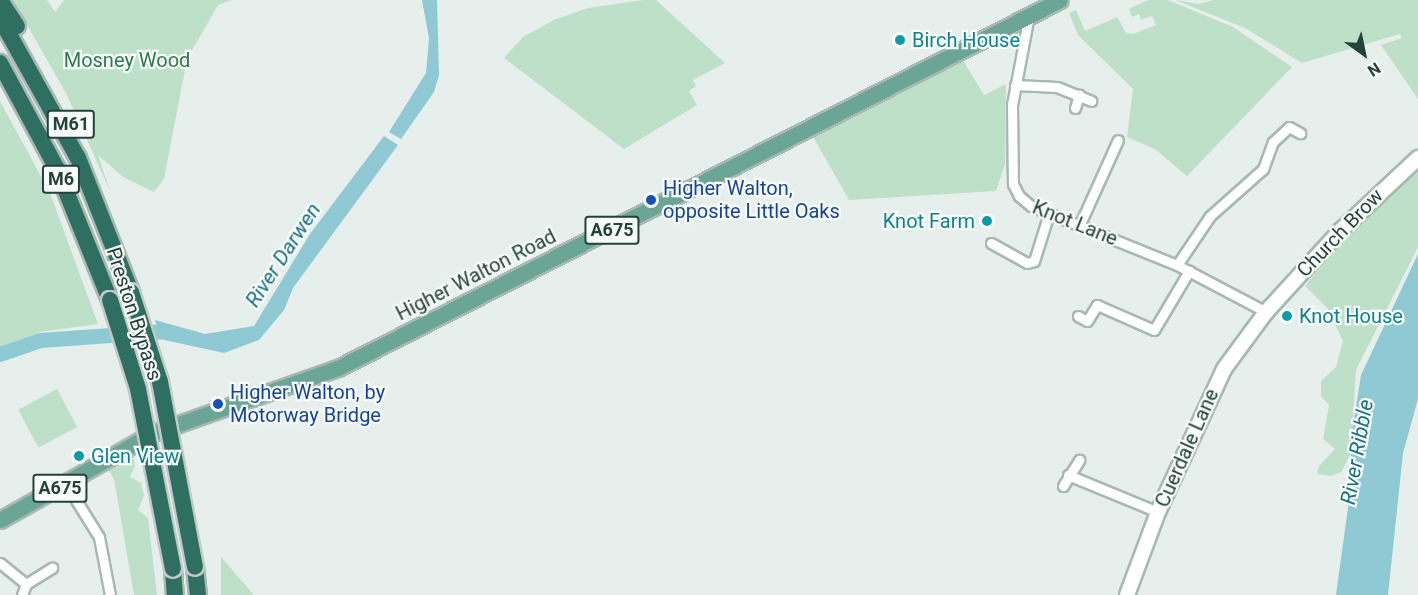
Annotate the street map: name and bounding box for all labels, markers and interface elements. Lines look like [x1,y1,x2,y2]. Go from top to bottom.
north arrow [1334,24,1394,84]
place label: Birch House [912,28,1020,52]
marker: Birch House [893,33,907,47]
park label: Mosney Wood [64,48,190,72]
text: N [1364,58,1384,81]
road number: M61 [46,109,97,139]
road number: M6 [42,164,80,194]
place label: Higher Walton, opposite Little Oaks [663,176,840,223]
street label: Church Brow [1292,184,1388,282]
marker: Higher Walton, opposite Little Oaks [644,193,658,207]
street label: Knot Lane [1029,195,1121,251]
water label: River Darwen [240,198,326,312]
place label: Knot Farm [883,209,975,233]
marker: Knot Farm [980,214,994,228]
road number: A675 [584,215,640,245]
street label: Higher Walton Road [392,224,560,326]
street label: Preston Bypass [101,244,167,384]
place label: Knot House [1299,304,1403,328]
marker: Knot House [1280,309,1294,323]
place label: Higher Walton, by Motorway Bridge [230,380,385,427]
street label: Cuerdale Lane [1150,385,1224,511]
marker: Higher Walton, by Motorway Bridge [211,397,225,411]
water label: River Ribble [1335,398,1379,506]
place label: Glen View [91,444,179,468]
marker: Glen View [72,449,86,463]
road number: A675 [32,473,88,503]

